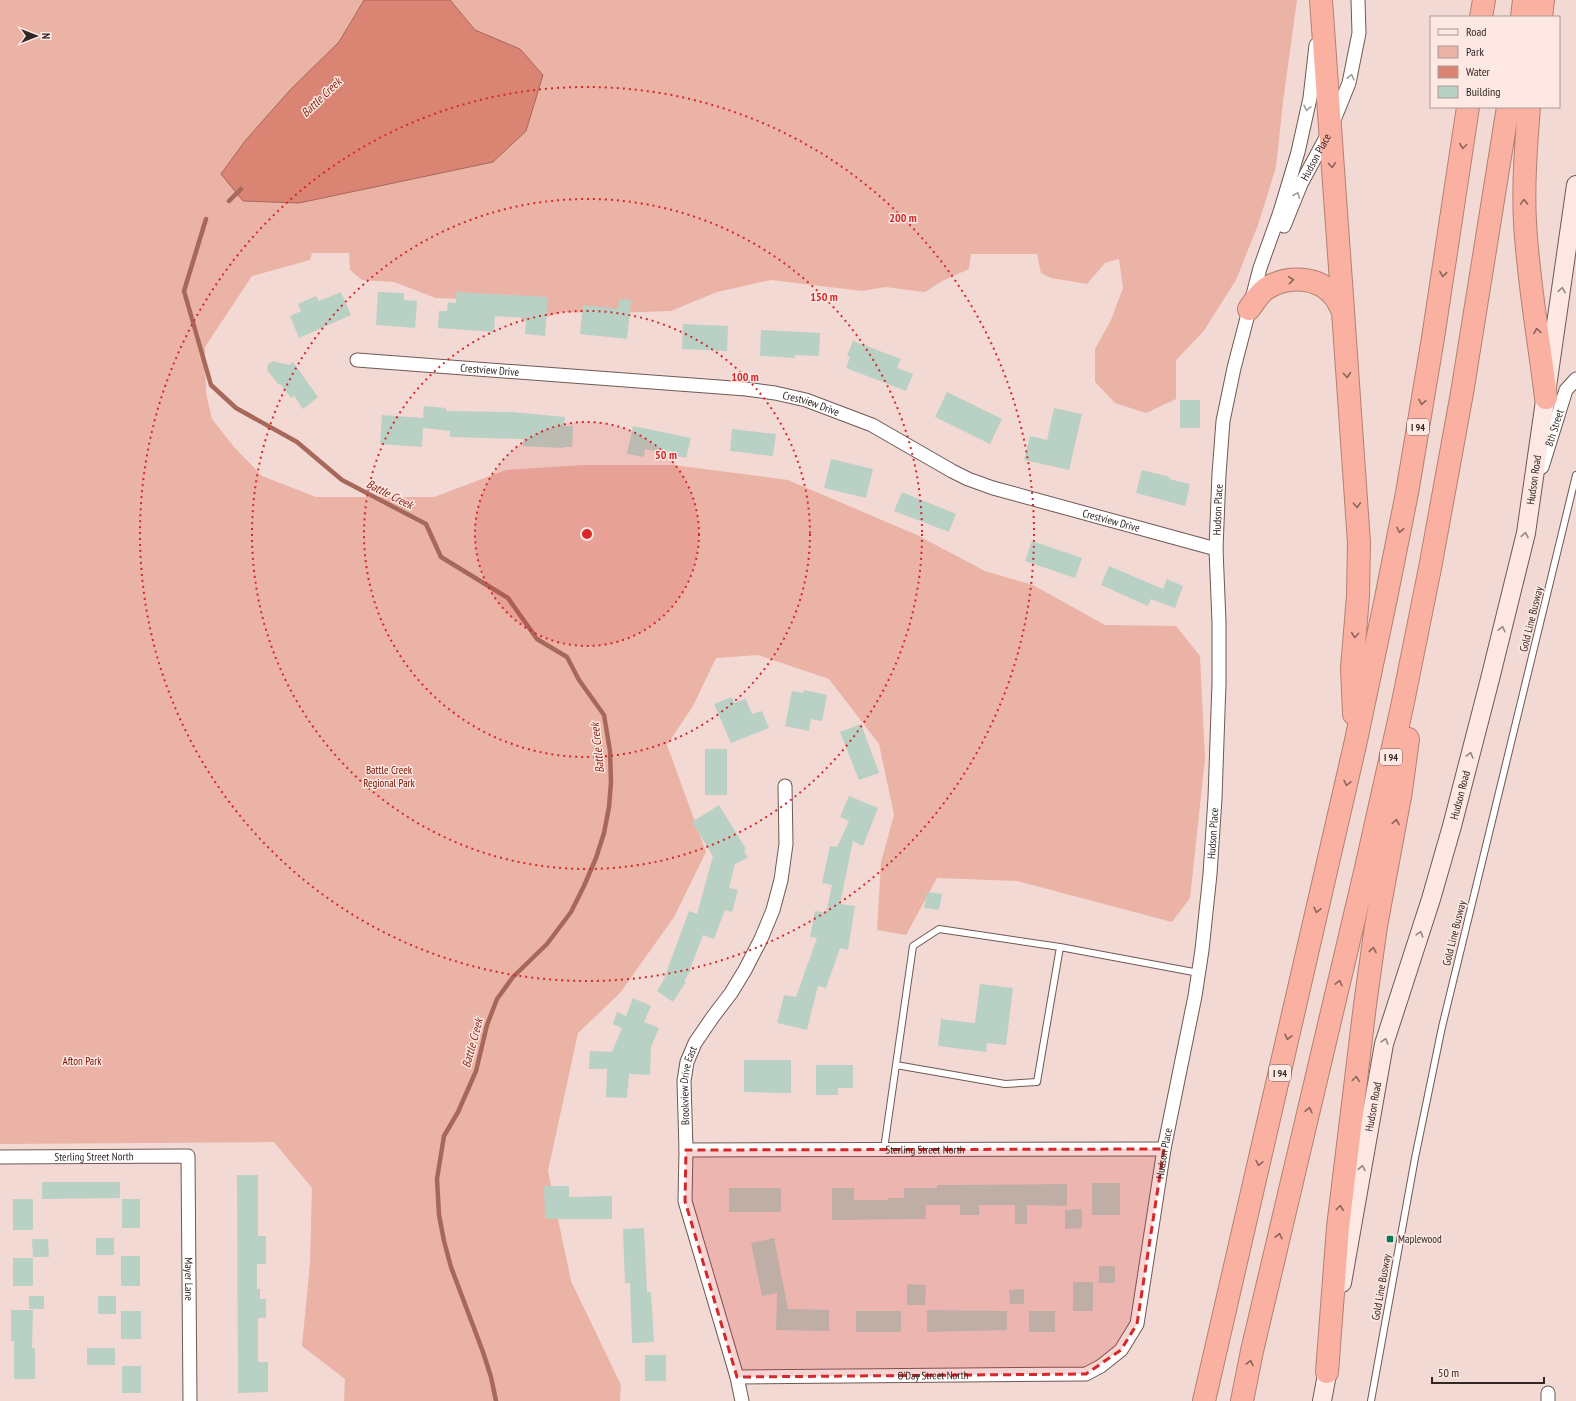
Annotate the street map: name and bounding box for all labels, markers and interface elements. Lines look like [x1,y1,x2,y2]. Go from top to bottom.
north arrow [16,16,56,56]
legend [1430,16,1560,108]
text: Road [1466,24,1486,39]
text: N [39,33,53,39]
text: Park [1466,44,1484,59]
text: Water [1466,64,1491,79]
water label: Battle Creek [298,73,345,120]
one-way arrow [1346,74,1354,81]
text: Building [1466,84,1501,99]
one-way arrow [1304,105,1312,111]
street label: Hudson Place [1297,131,1334,183]
one-way arrow [1459,143,1468,149]
one-way arrow [1328,162,1337,168]
one-way arrow [1292,192,1300,199]
one-way arrow [1520,199,1528,205]
text: 200 m [889,210,917,225]
one-way arrow [1439,271,1448,277]
one-way arrow [1288,276,1294,285]
one-way arrow [1557,287,1566,293]
text: 150 m [810,289,838,304]
one-way arrow [1533,328,1542,334]
street label: Crestview Drive [460,361,520,379]
text: 100 m [731,369,759,384]
one-way arrow [1343,372,1352,378]
street label: Crestview Drive [781,388,842,419]
one-way arrow [1418,399,1427,406]
street label: 8th Street [1542,408,1567,448]
road number: I 94 [1407,419,1429,435]
text: 50 m [655,447,677,462]
street label: Hudson Road [1523,454,1544,506]
water label: Battle Creek [364,476,417,513]
street label: Hudson Place [1210,483,1226,536]
one-way arrow [1352,502,1361,508]
street label: Crestview Drive [1081,506,1142,535]
centre of rings [580,527,594,541]
one-way arrow [1396,527,1404,534]
one-way arrow [1521,532,1529,538]
street label: Gold Line Busway [1516,584,1546,653]
one-way arrow [1498,626,1506,633]
one-way arrow [1350,631,1359,638]
water label: Battle Creek [587,721,607,774]
road number: I 94 [1380,749,1402,765]
one-way arrow [1466,752,1474,759]
park label: Battle Creek Regional Park [363,763,416,790]
street label: Hudson Road [1447,769,1473,821]
one-way arrow [1343,780,1351,787]
street label: Hudson Place [1204,807,1221,859]
one-way arrow [1391,819,1399,825]
street label: Gold Line Busway [1439,898,1469,967]
one-way arrow [1314,907,1322,913]
one-way arrow [1415,931,1423,938]
one-way arrow [1368,947,1377,953]
one-way arrow [1334,980,1342,986]
water label: Battle Creek [458,1015,486,1069]
one-way arrow [1285,1034,1293,1040]
one-way arrow [1380,1037,1389,1044]
street label: Brookview Drive East [677,1044,700,1125]
park label: Afton Park [62,1054,102,1068]
road number: I 94 [1269,1065,1291,1081]
one-way arrow [1351,1076,1360,1082]
street label: Hudson Road [1362,1081,1384,1132]
one-way arrow [1304,1106,1312,1113]
street label: Hudson Place [1153,1126,1175,1180]
street label: Sterling Street North [885,1142,965,1157]
street label: Sterling Street North [54,1149,134,1164]
one-way arrow [1255,1160,1264,1167]
one-way arrow [1358,1165,1366,1172]
one-way arrow [1335,1205,1344,1211]
place label: Maplewood [1398,1232,1442,1246]
one-way arrow [1274,1233,1283,1240]
marker: Maplewood [1385,1234,1395,1244]
street label: Gold Line Busway [1368,1252,1394,1321]
street label: Mayer Lane [182,1257,196,1301]
scale bar [1432,1359,1544,1385]
one-way arrow [1245,1360,1253,1366]
text: 50 m [1438,1365,1459,1380]
street label: O'Day Street North [897,1368,969,1383]

